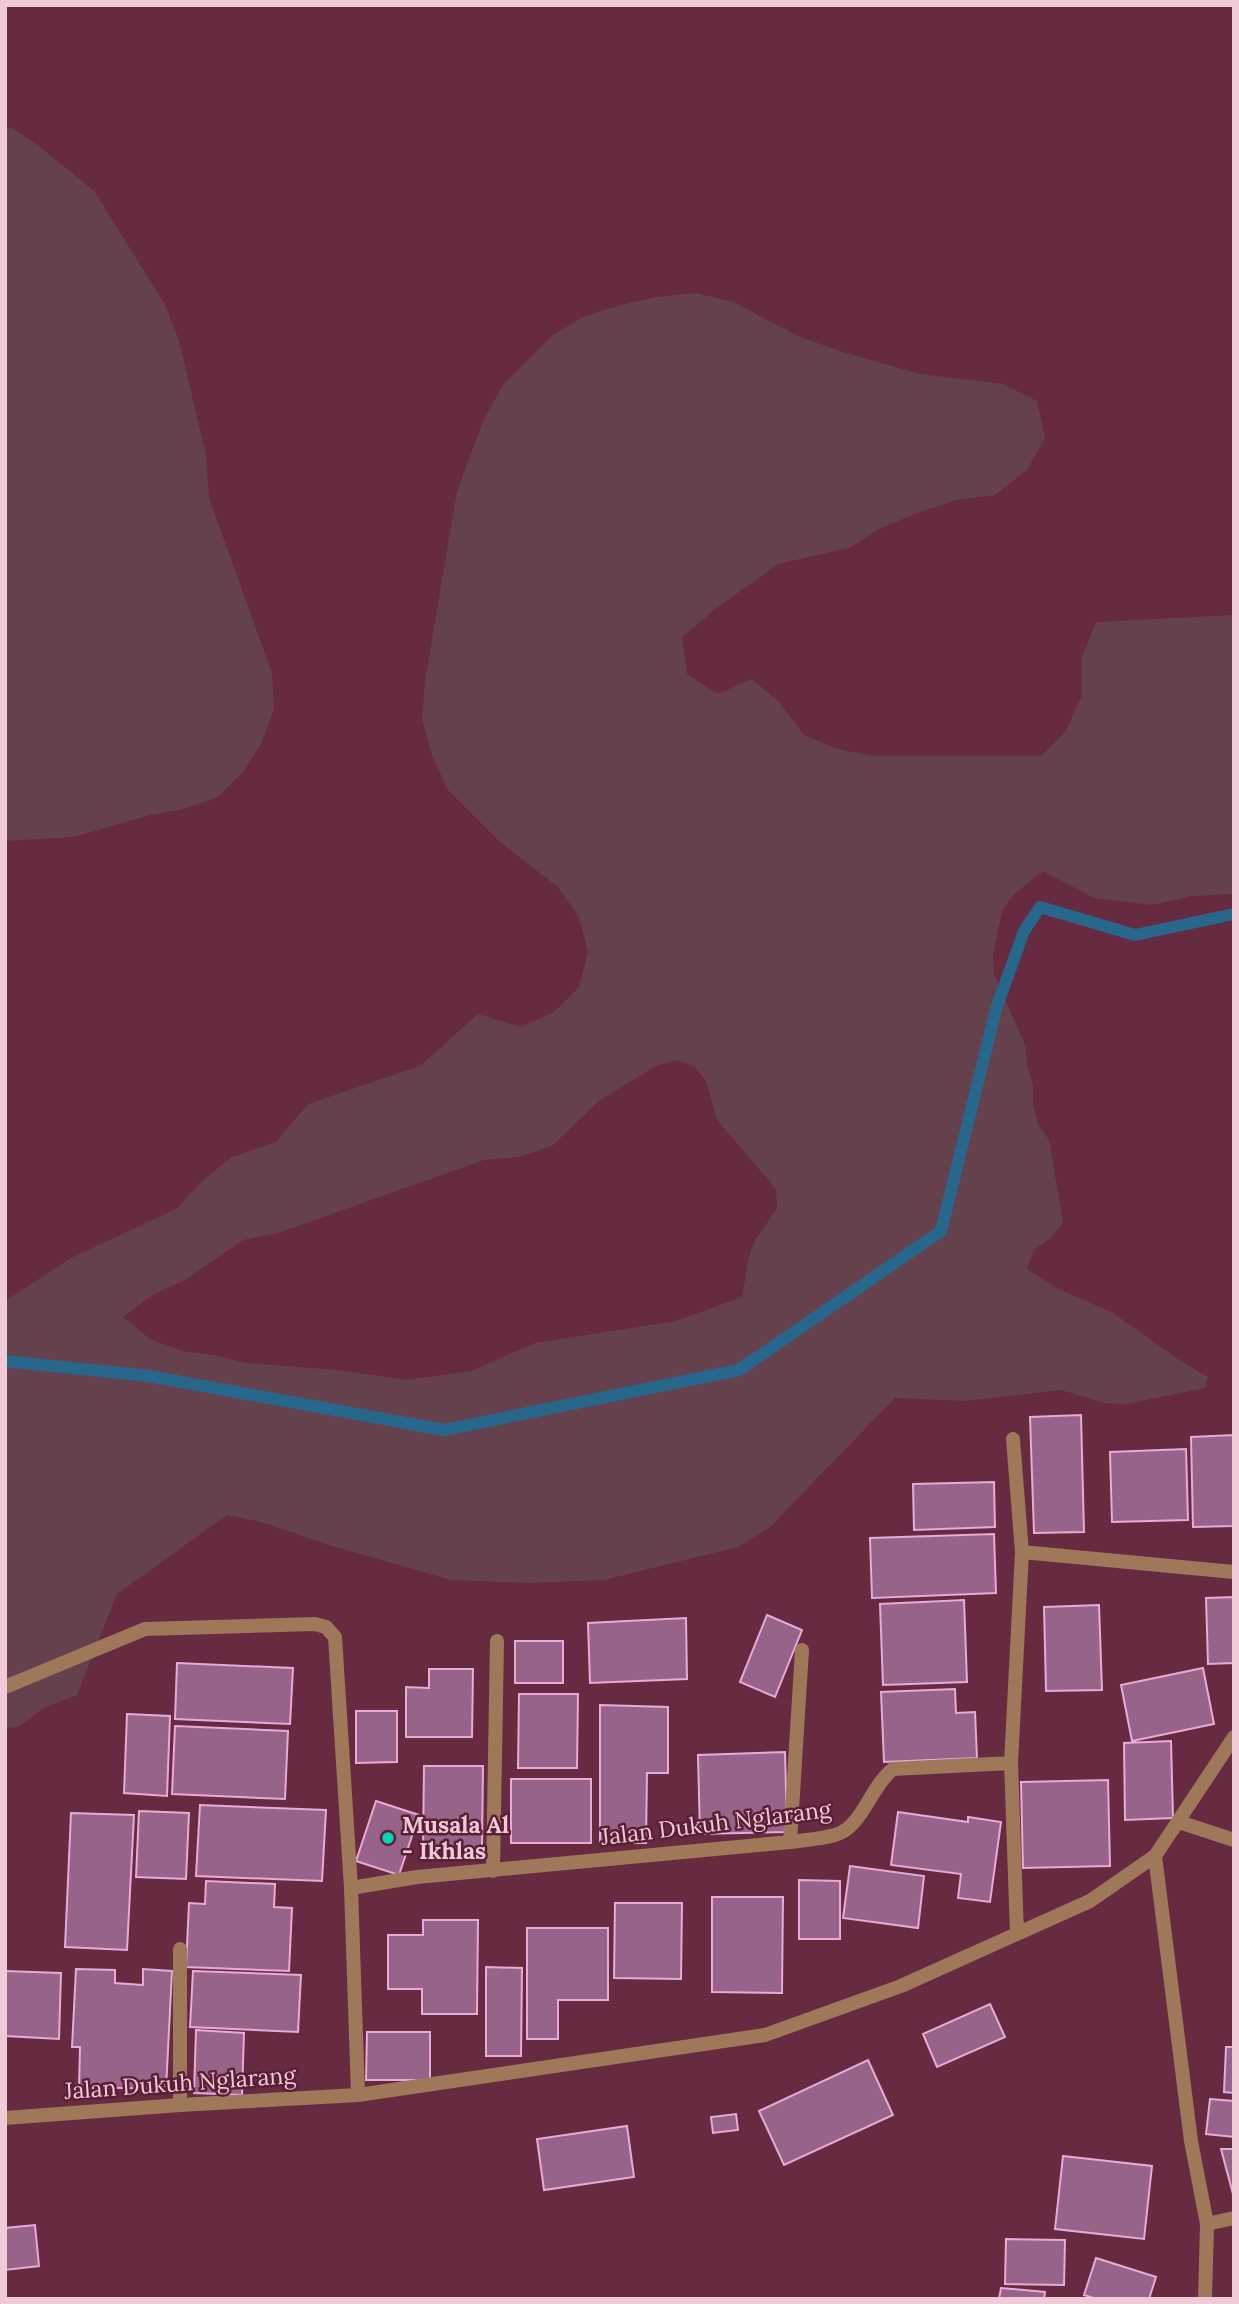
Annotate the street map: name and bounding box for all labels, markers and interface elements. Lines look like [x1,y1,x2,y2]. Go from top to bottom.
street label: Jalan Dukuh Nglarang [598,1794,834,1851]
place label: Musala Al - Ikhlas [402,1810,509,1865]
marker: Musala Al - Ikhlas [380,1830,396,1846]
street label: Jalan Dukuh Nglarang [62,2060,298,2105]

